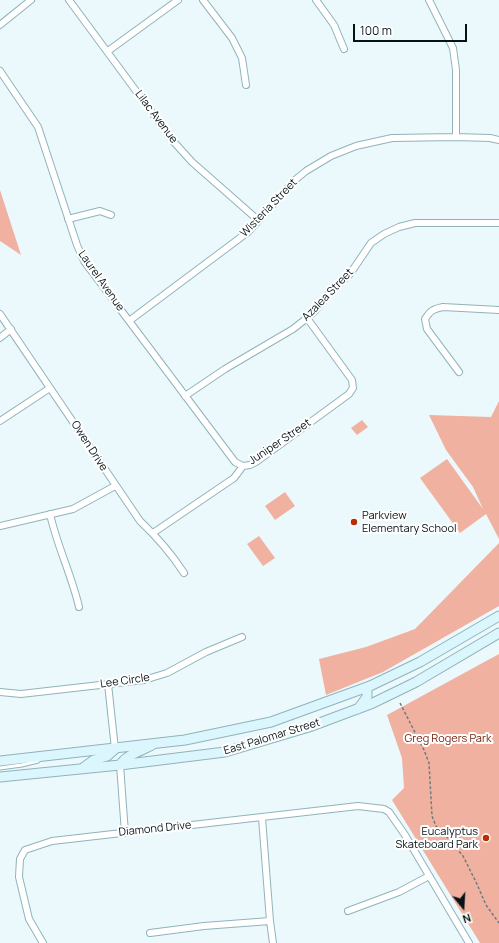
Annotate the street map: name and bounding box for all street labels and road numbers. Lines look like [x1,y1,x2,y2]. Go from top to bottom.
street label: Lilac Avenue [132,88,180,146]
street label: Wisteria Street [238,176,300,240]
street label: Laurel Avenue [75,248,127,314]
street label: Azalea Street [300,266,356,324]
street label: Juniper Street [246,416,314,468]
street label: Owen Drive [68,419,110,473]
street label: Lee Circle [99,671,151,691]
street label: East Palomar Street [222,716,322,758]
street label: Diamond Drive [118,819,192,839]

